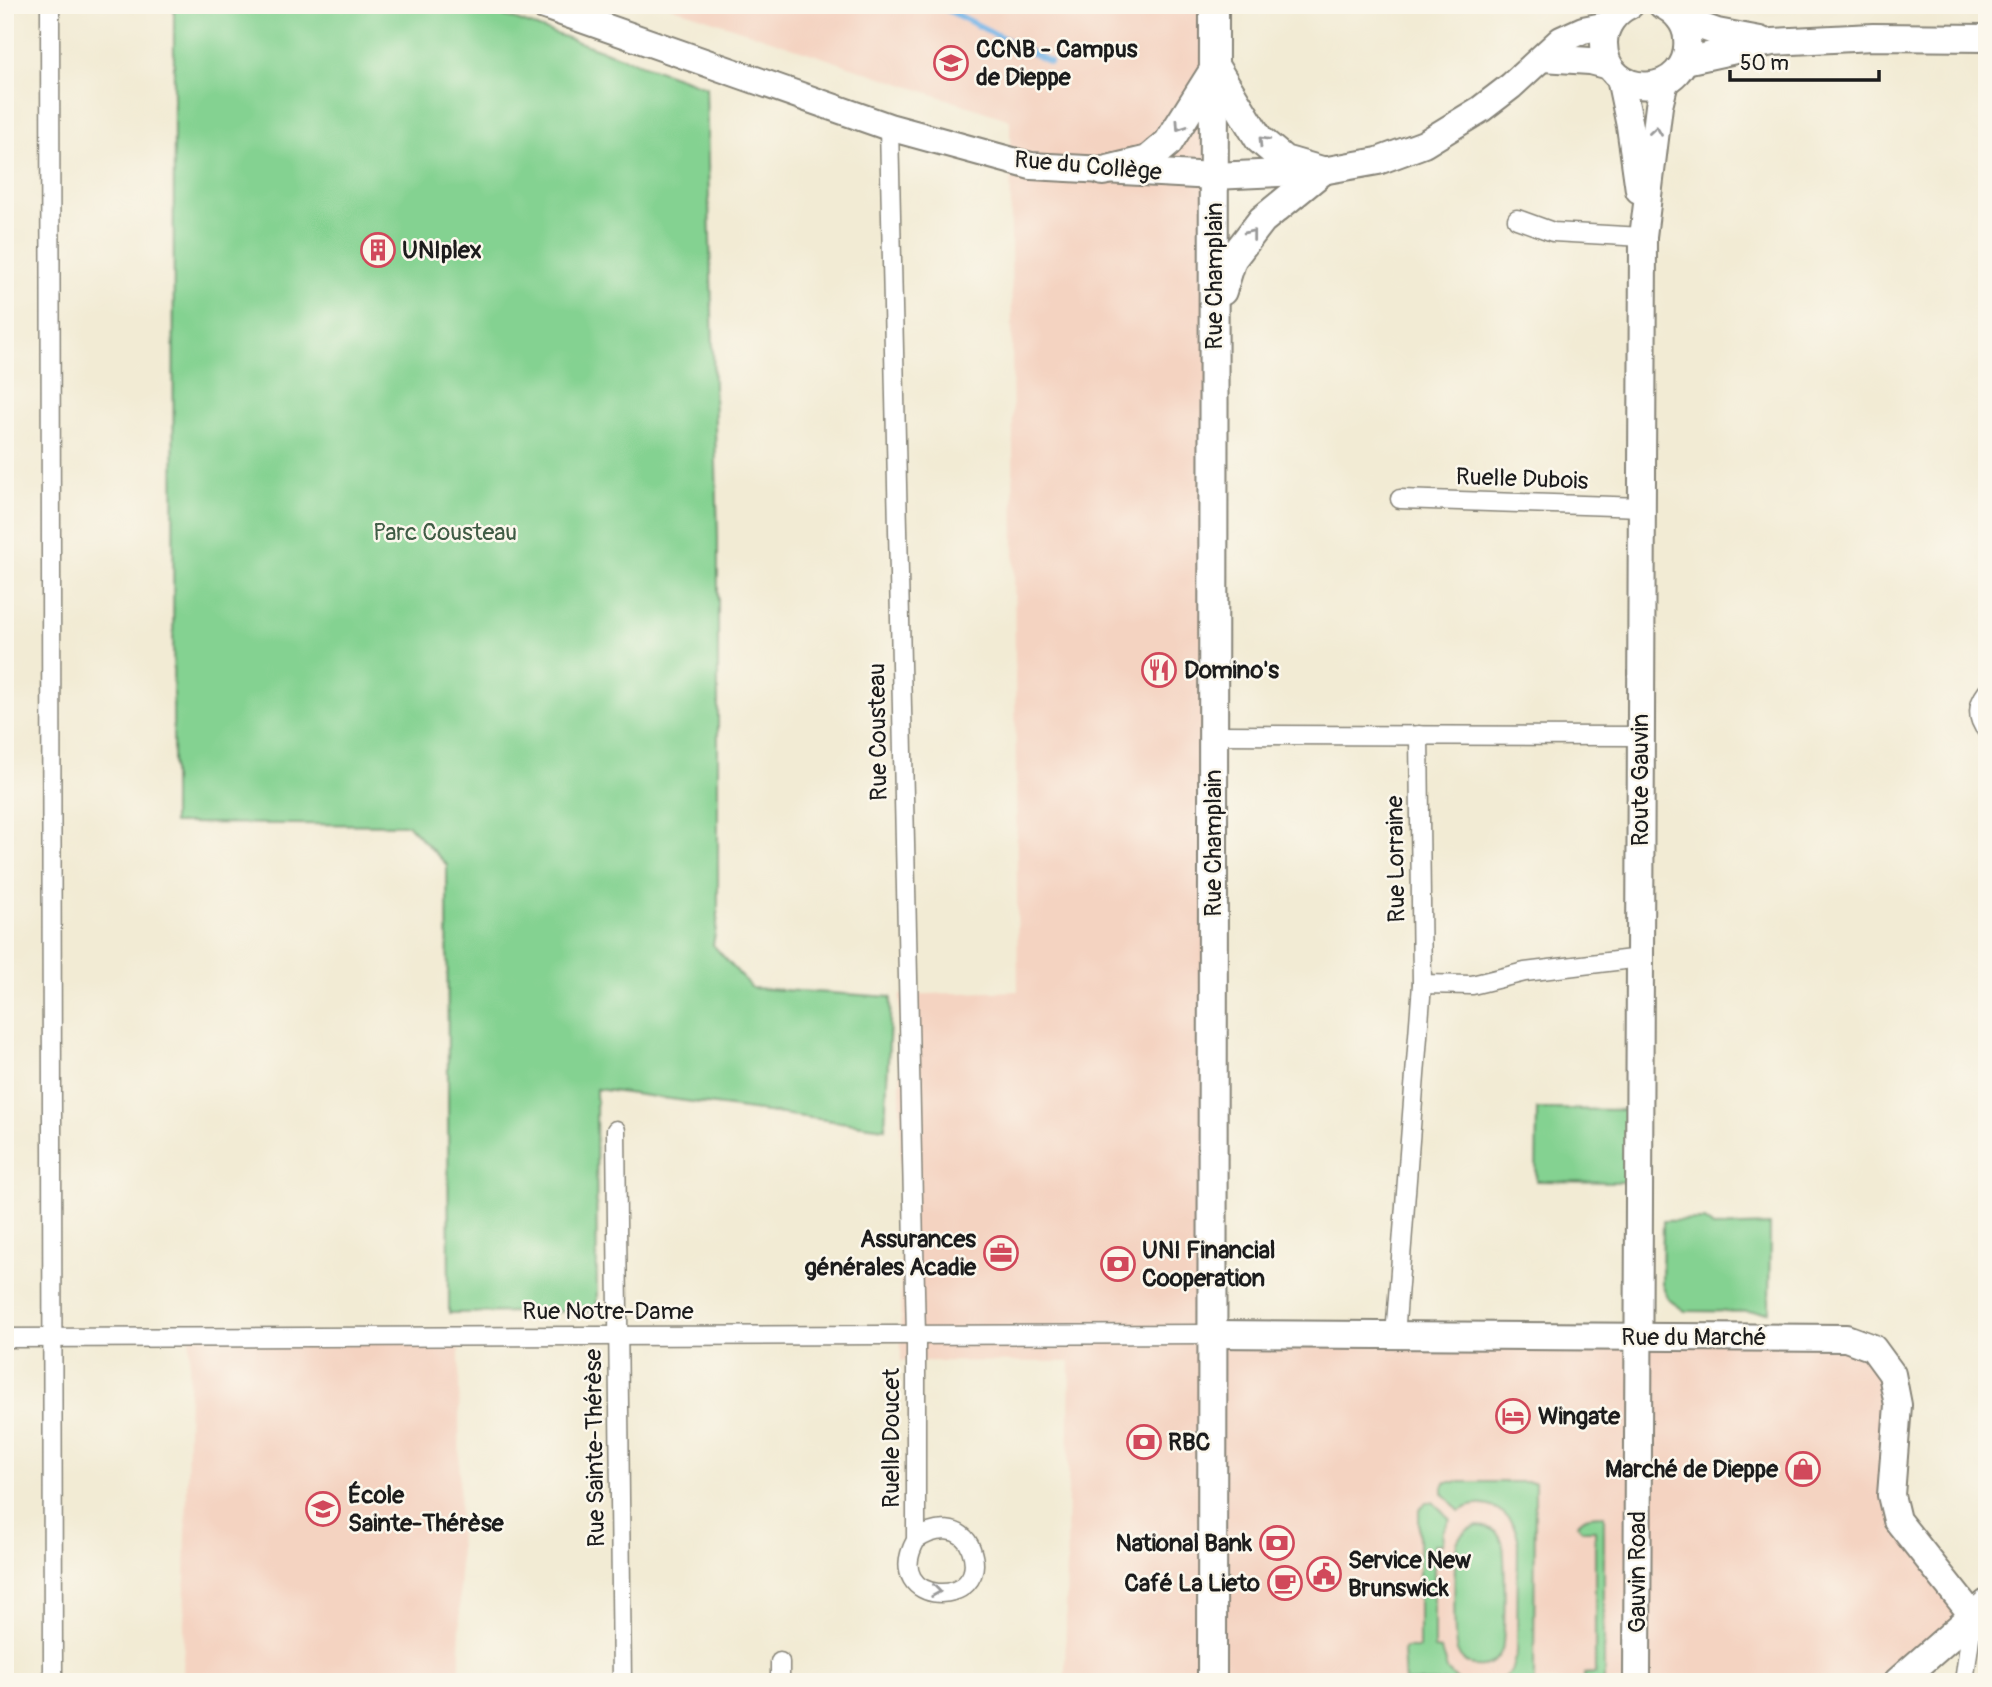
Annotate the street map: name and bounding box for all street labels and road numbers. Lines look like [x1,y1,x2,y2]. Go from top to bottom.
street label: Rue du Collège [1013,145,1163,187]
street label: Rue Champlain [1200,202,1229,350]
street label: Ruelle Dubois [1455,462,1589,496]
street label: Rue Cousteau [862,663,894,801]
street label: Route Gauvin [1626,714,1655,846]
street label: Rue Champlain [1199,769,1228,917]
street label: Rue Lorraine [1380,795,1412,923]
street label: Rue Notre-Dame [522,1297,694,1326]
street label: Rue du Marché [1621,1323,1767,1352]
street label: Rue Sainte-Thérèse [579,1348,611,1548]
street label: Ruelle Doucet [877,1368,906,1508]
street label: Gauvin Road [1623,1511,1652,1633]

